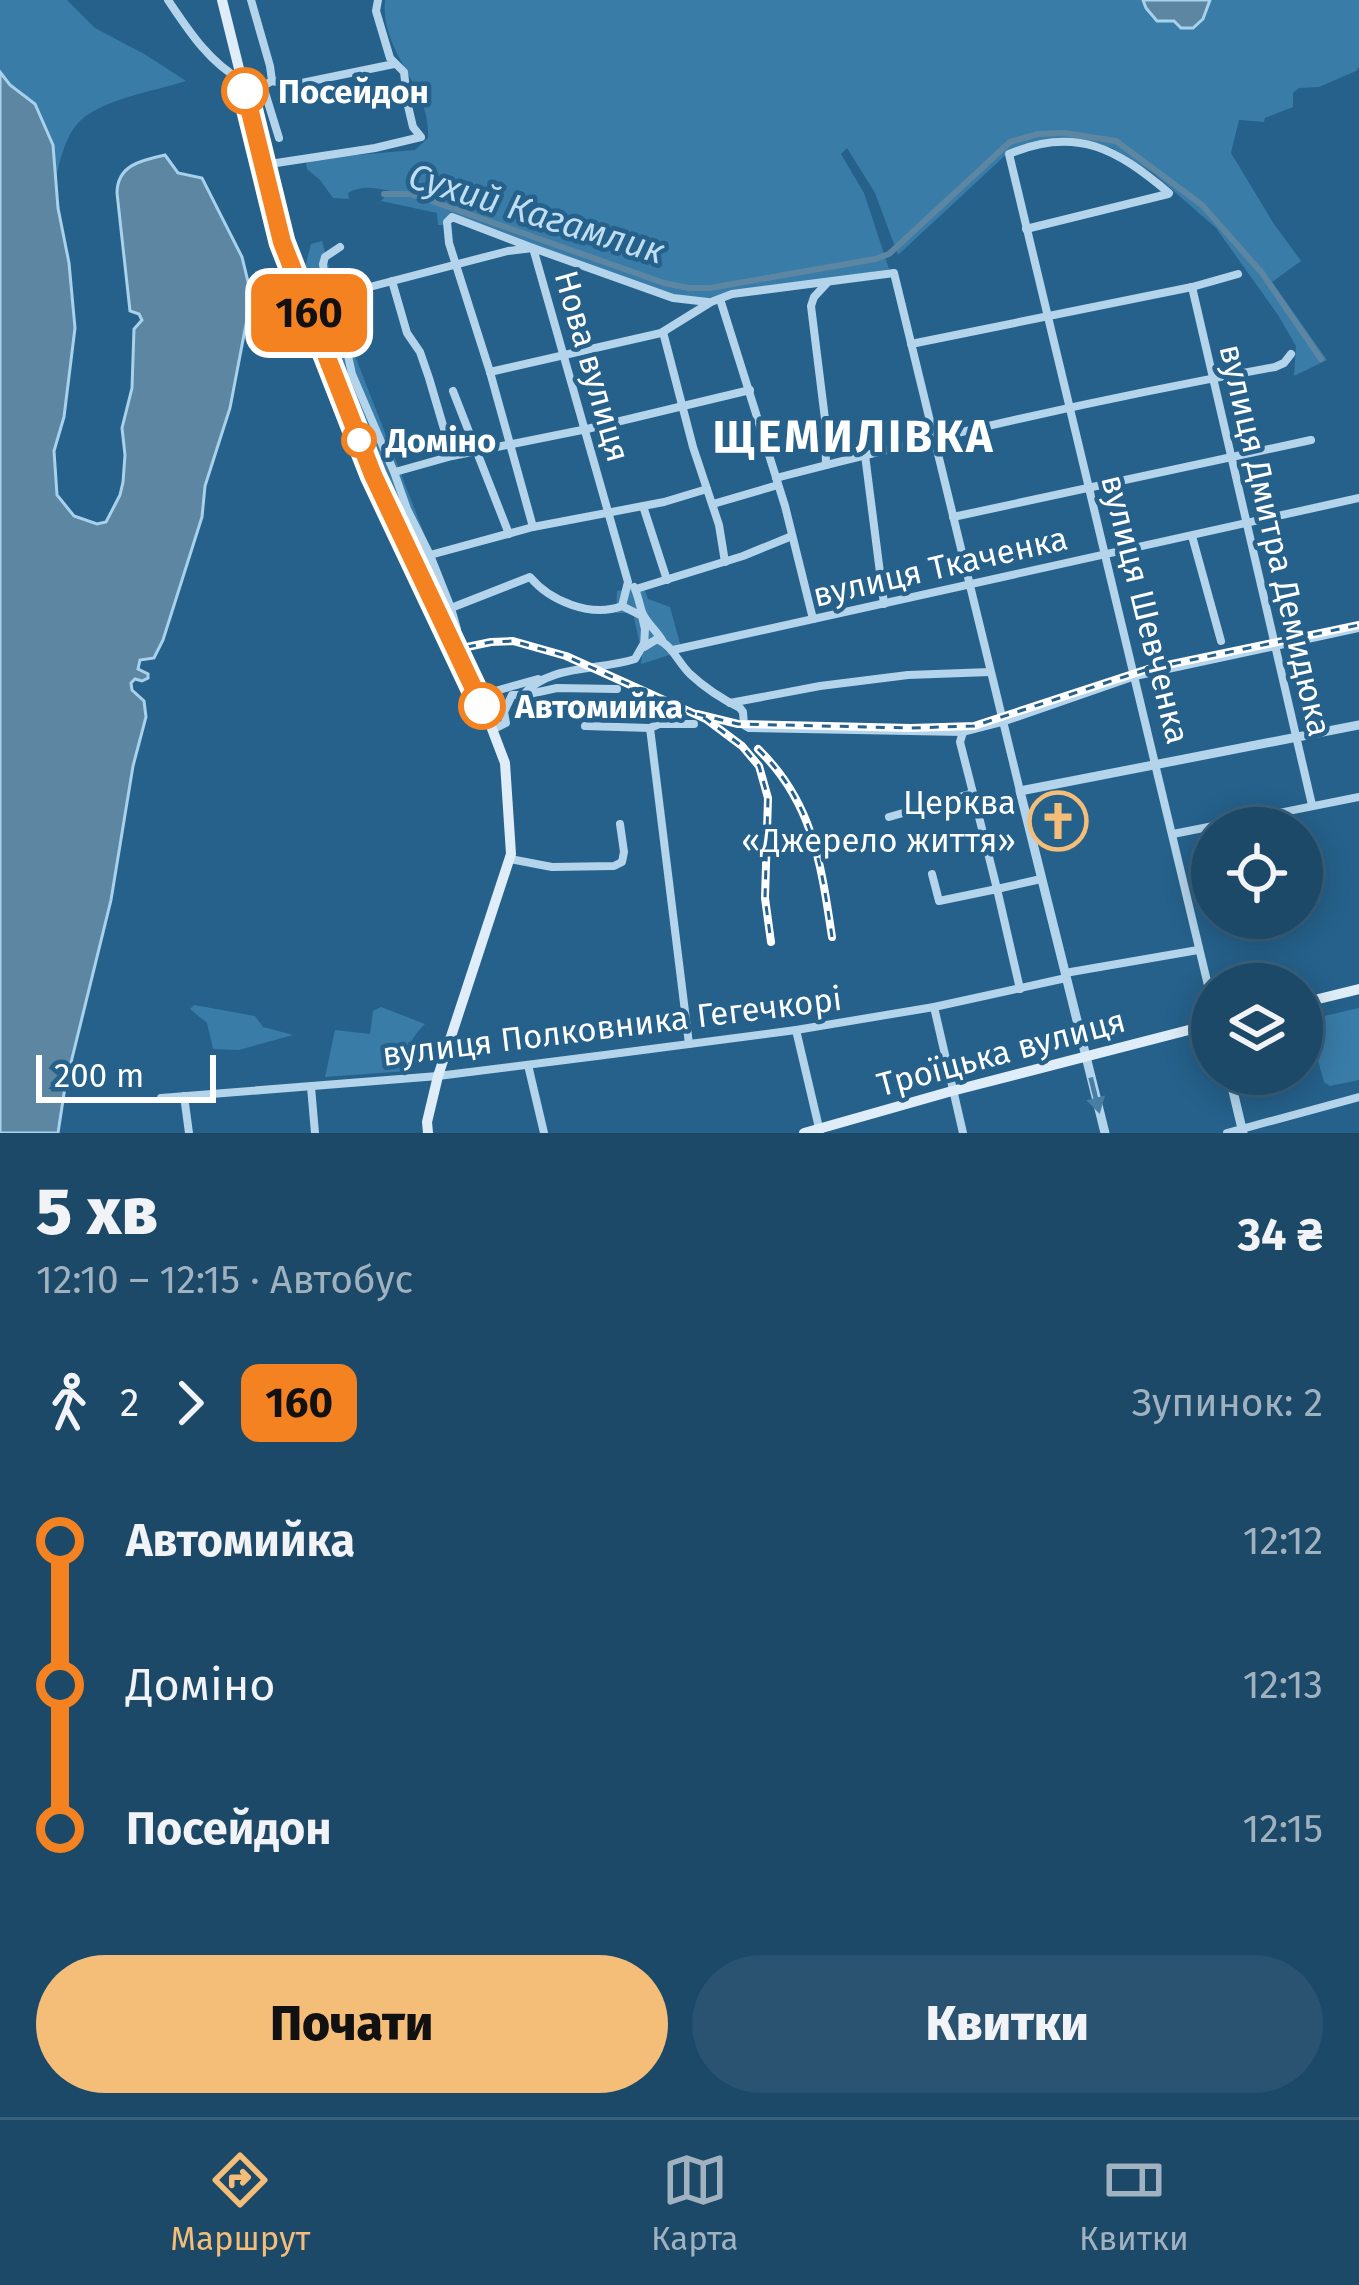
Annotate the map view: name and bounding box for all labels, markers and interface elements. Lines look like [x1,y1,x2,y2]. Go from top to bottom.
marker: Посейдон [223,69,267,113]
place label: Посейдон [278,72,429,112]
water label: Сухий Кагамлик [403,154,670,274]
street label: Нова вулиця [546,266,638,466]
line badge: 160 [240,274,378,352]
text: 160 [275,288,343,338]
street label: вулиця Дмитра Демидюка [1210,340,1340,740]
district label: ЩЕМИЛІВКА [712,410,996,464]
place label: Доміно [385,421,496,461]
marker: Доміно [343,424,375,456]
street label: вулиця Шевченка [1092,471,1198,748]
street label: вулиця Ткаченка [809,518,1071,616]
marker: Автомийка [460,684,504,728]
place label: Автомийка [514,687,683,727]
place label: Церква «Джерело життя» [741,783,1016,861]
church icon: Церква «Джерело життя» [1027,790,1089,852]
map controls [1191,807,1323,1095]
button: locate [1191,807,1323,939]
button: layers [1191,963,1323,1095]
street label: вулиця Полковника Гегечкорі [380,979,844,1075]
street label: Троїцька вулиця [873,1001,1130,1105]
scale bar [36,1049,216,1102]
text: 200 m [54,1056,144,1096]
one-way arrow [1086,1077,1105,1114]
text: 5 хв [36,1172,158,1251]
text: 34 ₴ [1238,1208,1323,1262]
text: 12:10 – 12:15 · Автобус [36,1257,413,1303]
icon: walk [36,1370,102,1436]
icon: forward [157,1370,223,1436]
text: 160 [265,1378,333,1428]
text: 2 [120,1380,139,1426]
text: Зупинок: 2 [1132,1380,1323,1426]
text: Автомийка [126,1514,355,1568]
text: 12:12 [1243,1518,1323,1564]
text: Доміно [126,1658,276,1712]
text: 12:13 [1243,1662,1323,1708]
text: Посейдон [126,1802,332,1856]
text: 12:15 [1243,1806,1323,1852]
button: Почати [36,1955,668,2093]
button: Квитки [692,1955,1323,2093]
tab: Маршрут [170,2147,310,2259]
tab: Карта [651,2147,738,2259]
tab: Квитки [1079,2147,1189,2259]

